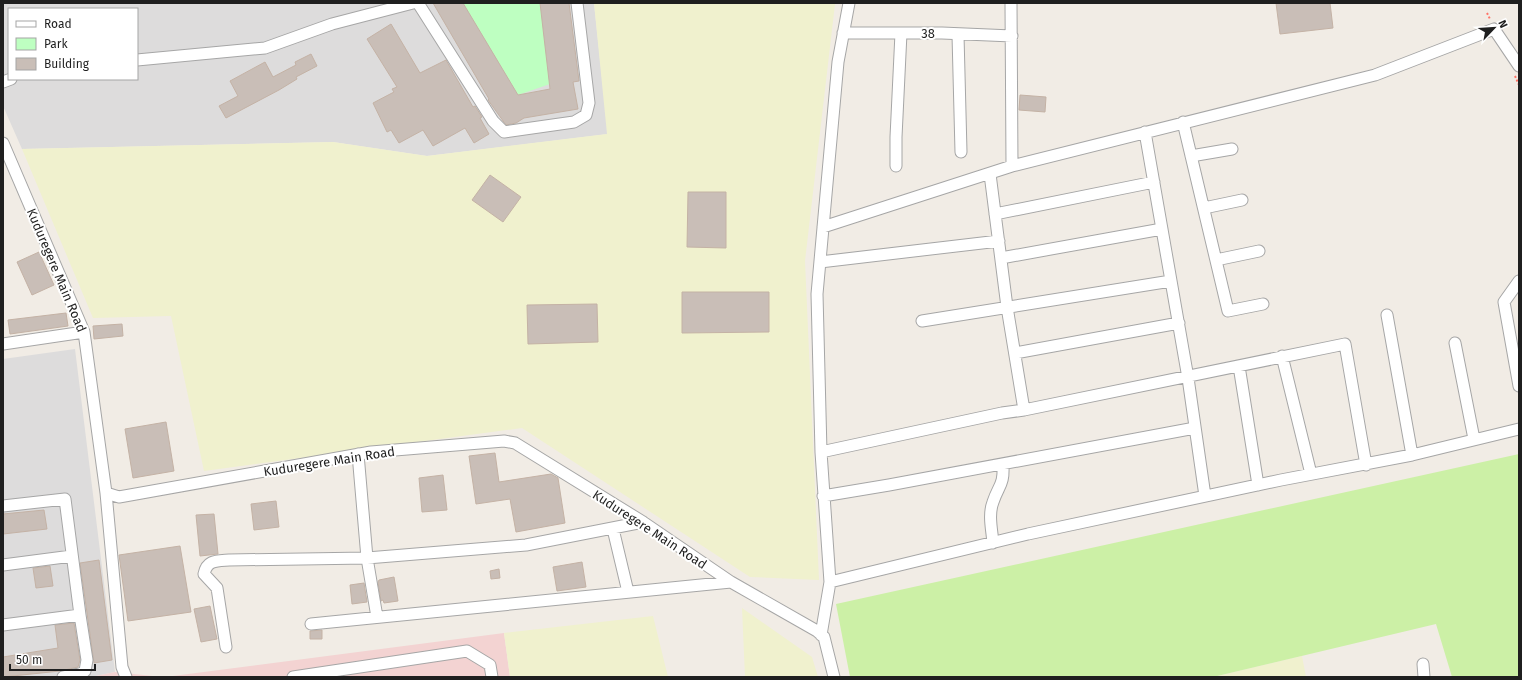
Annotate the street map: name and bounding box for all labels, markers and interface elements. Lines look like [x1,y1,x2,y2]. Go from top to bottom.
legend [8,8,138,80]
north arrow [1474,8,1514,48]
text: Road [44,17,72,31]
text: N [1495,18,1510,30]
street label: 38 [921,26,935,41]
text: Park [44,37,68,51]
text: Building [44,57,90,71]
street label: Kuduregere Main Road [24,206,89,334]
street label: Kuduregere Main Road [262,444,396,479]
street label: Kuduregere Main Road [590,487,710,572]
scale bar [10,646,95,672]
text: 50 m [16,653,42,667]

